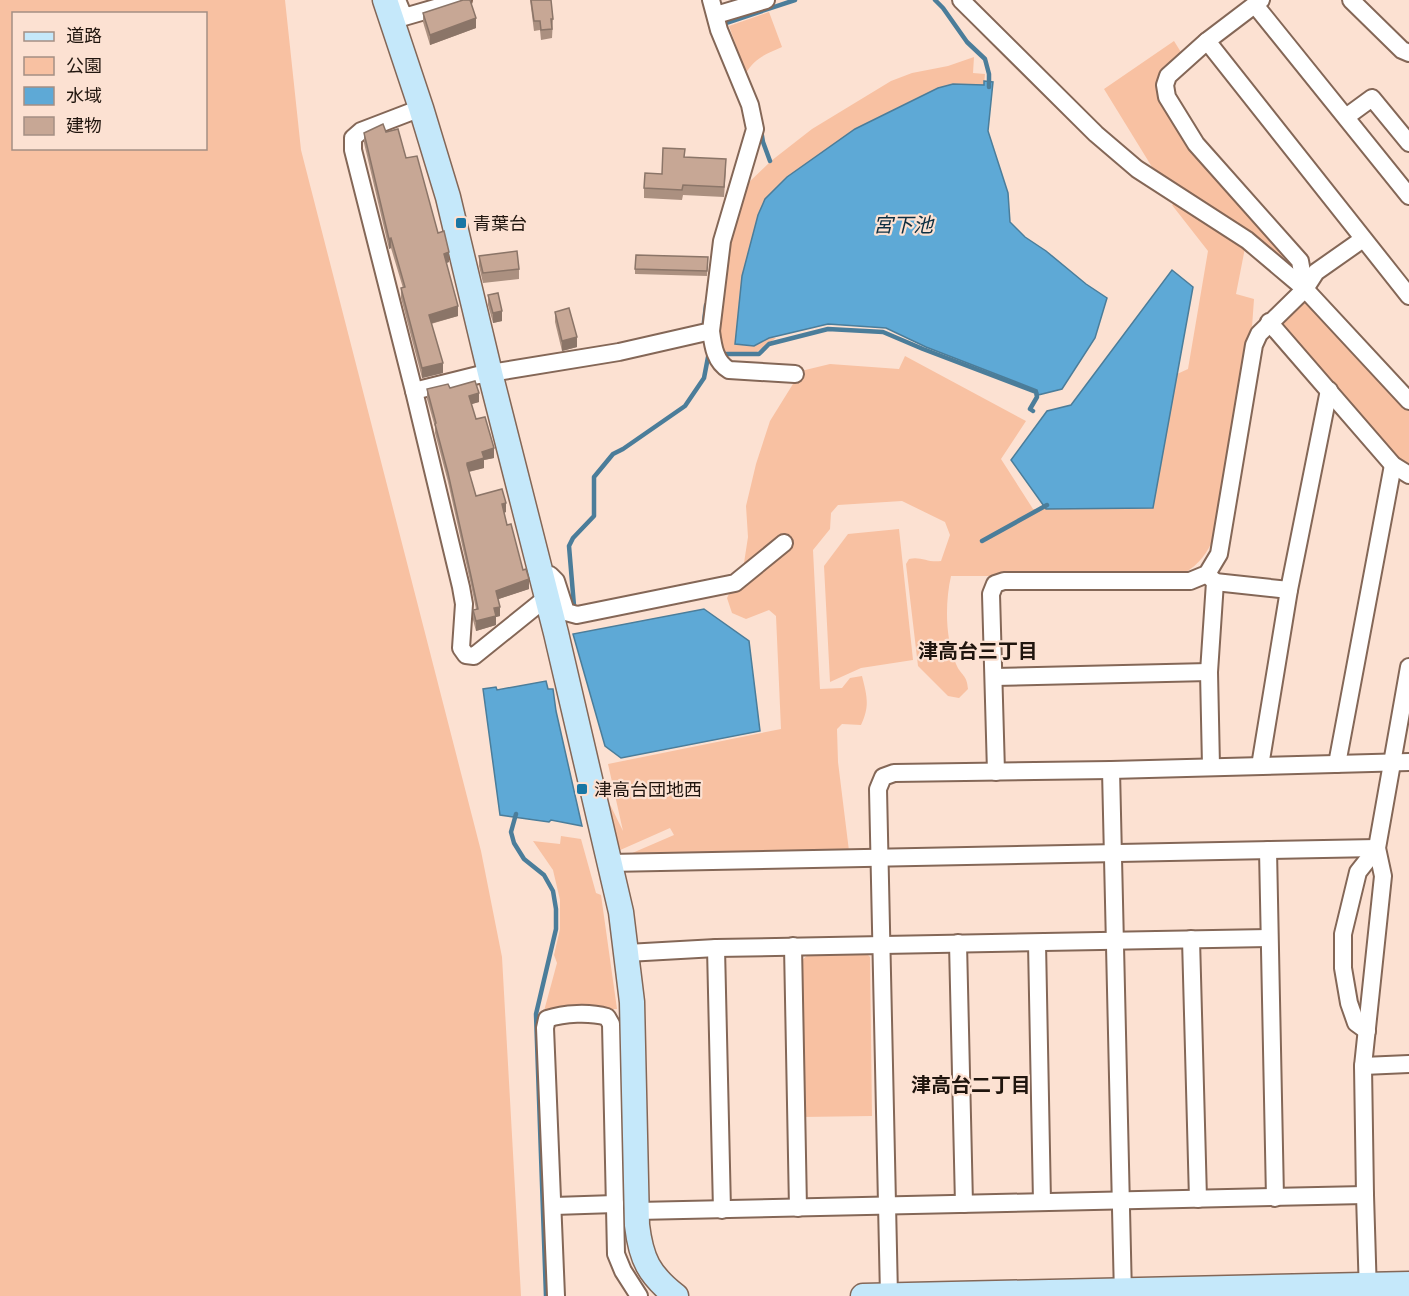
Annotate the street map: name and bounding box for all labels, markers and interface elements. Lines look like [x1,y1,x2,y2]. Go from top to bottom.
legend [12,12,207,150]
text: 道路 [66,23,102,48]
text: 公園 [66,53,102,78]
text: 水域 [66,83,102,108]
text: 建物 [66,113,102,138]
place label: 青葉台 [473,211,527,236]
water label: 宮下池 [873,211,935,238]
marker: 青葉台 [454,216,468,230]
district label: 津高台三丁目 [918,637,1038,664]
place label: 津高台団地西 [594,777,702,802]
marker: 津高台団地西 [575,782,589,796]
district label: 津高台二丁目 [911,1071,1031,1098]

